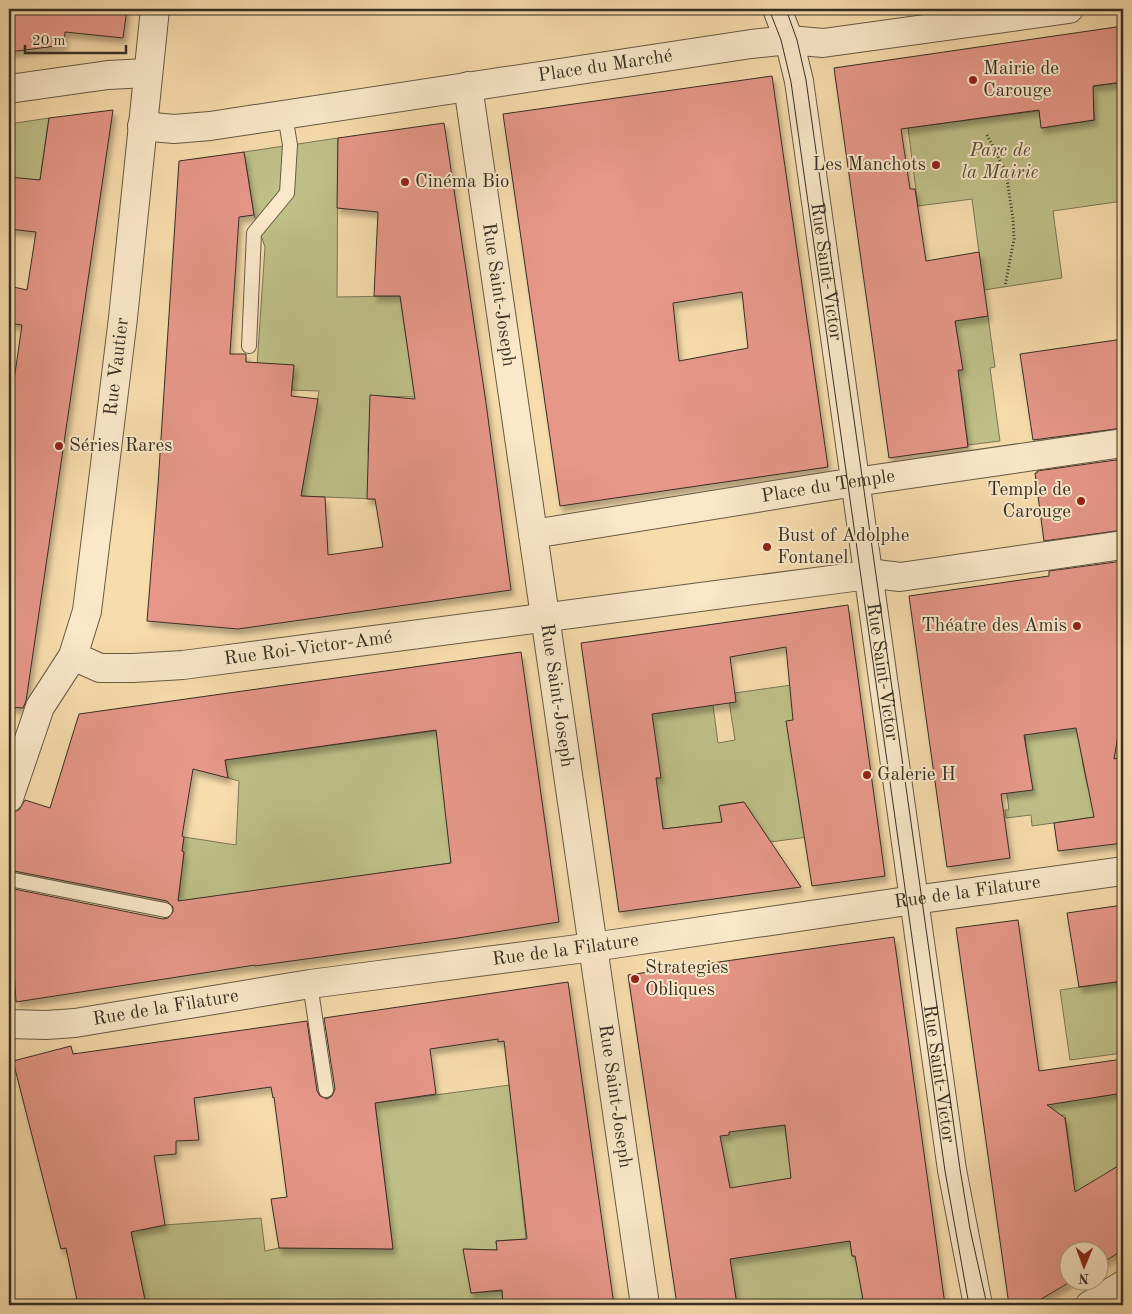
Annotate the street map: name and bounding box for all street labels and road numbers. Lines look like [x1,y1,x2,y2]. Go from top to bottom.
street label: Place du Marché [537,47,674,86]
street label: Rue Saint-Victor [807,201,845,342]
street label: Rue Saint-Joseph [479,222,518,368]
street label: Rue Vautier [102,316,132,417]
street label: Place du Temple [760,467,896,506]
street label: Rue Saint-Victor [863,601,901,742]
street label: Rue Saint-Joseph [537,622,576,769]
street label: Rue Roi-Victor-Amé [223,628,394,669]
street label: Rue de la Filature [893,873,1042,912]
street label: Rue de la Filature [491,931,640,970]
street label: Rue de la Filature [91,986,240,1029]
street label: Rue Saint-Victor [919,1004,958,1144]
street label: Rue Saint-Joseph [595,1023,635,1170]

